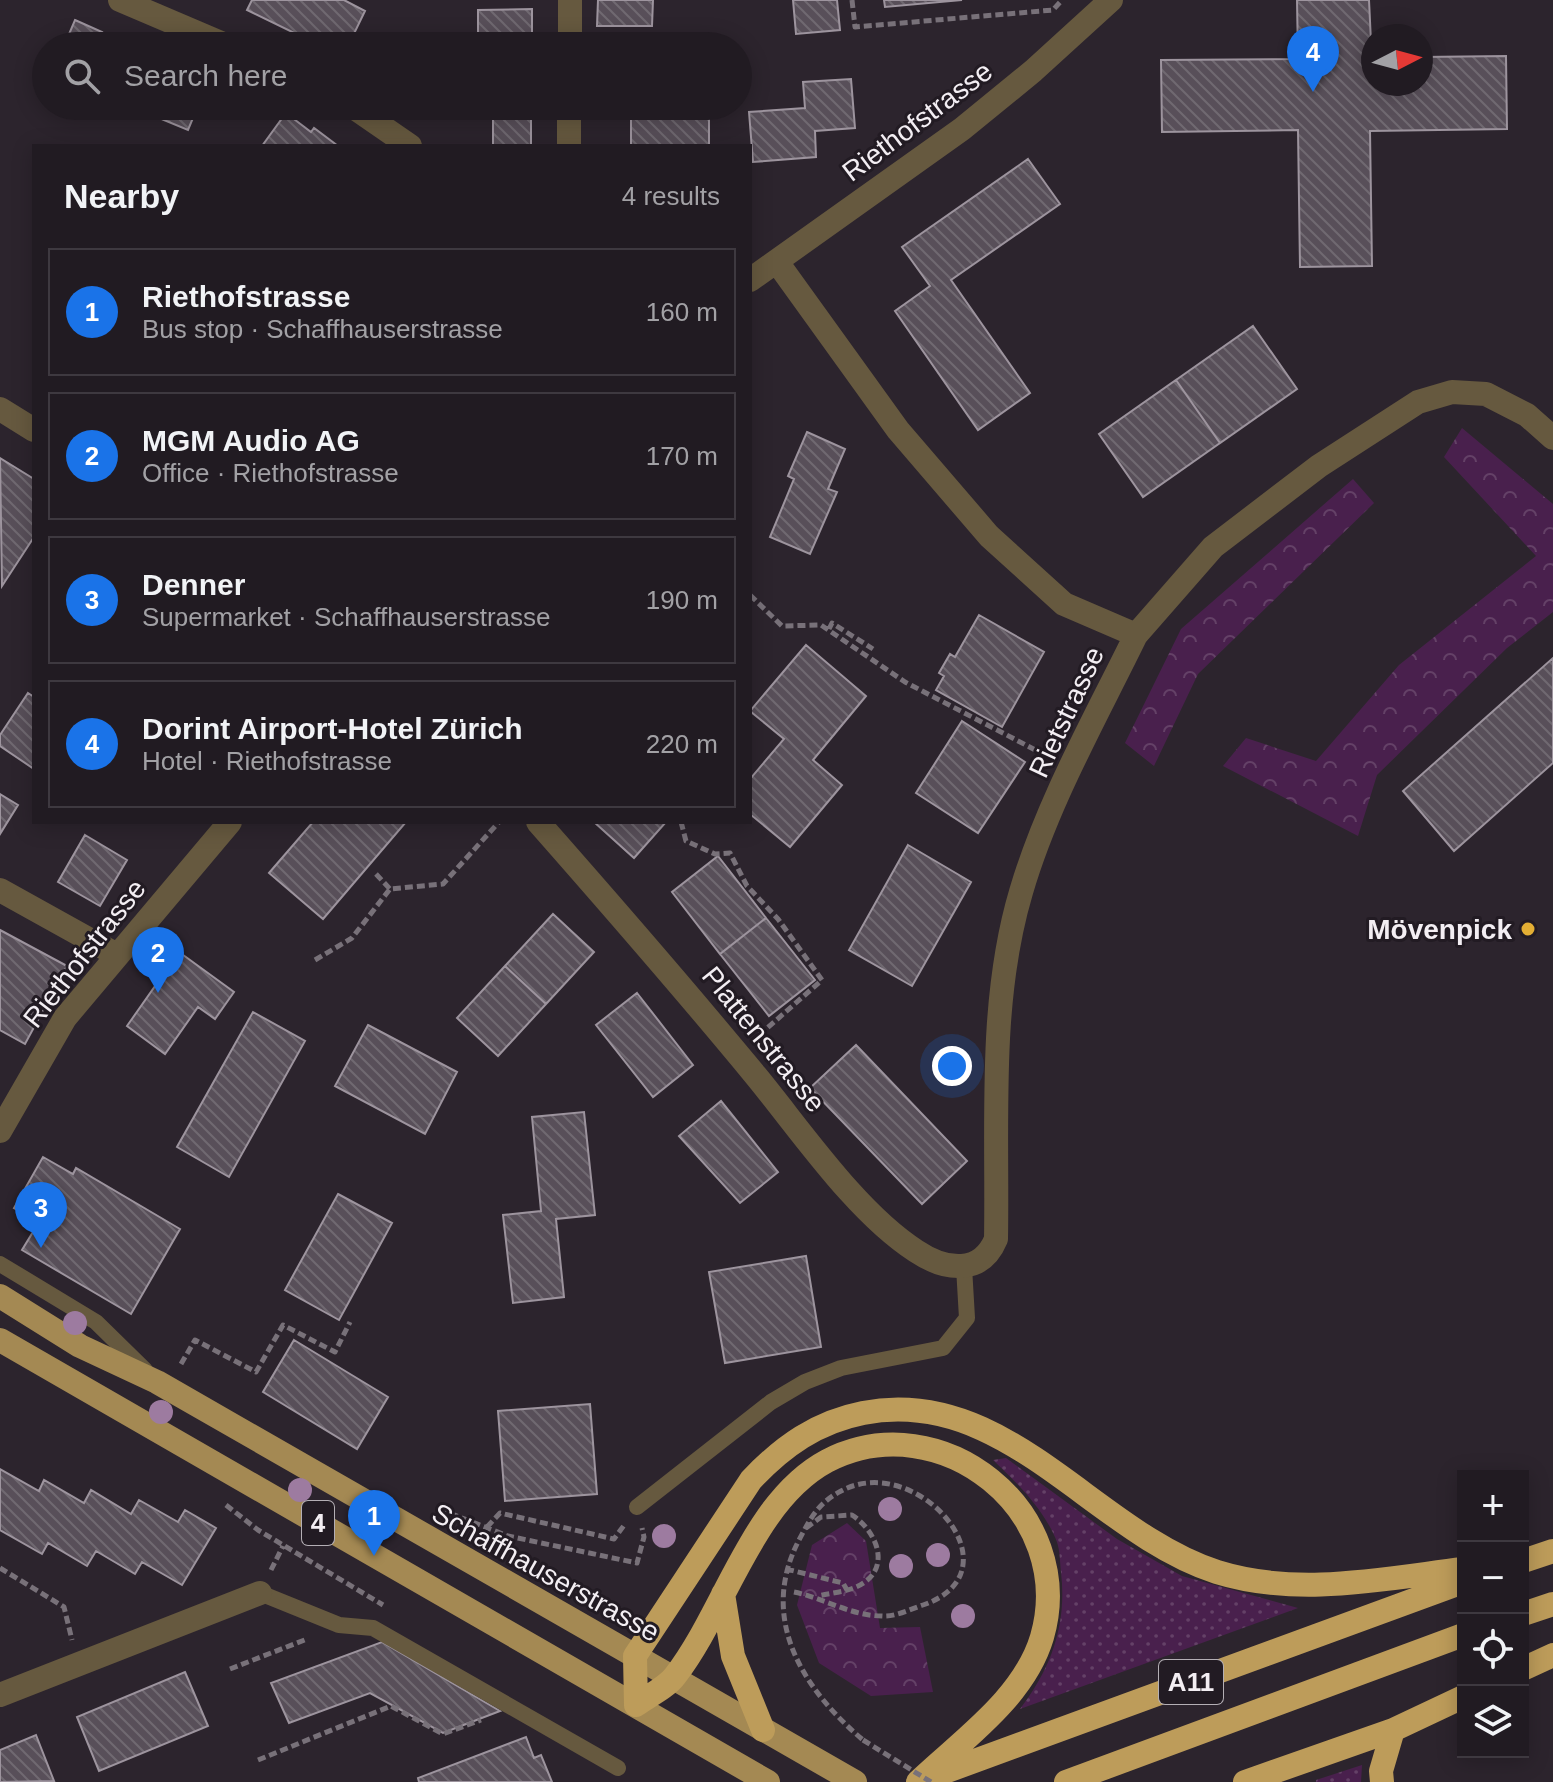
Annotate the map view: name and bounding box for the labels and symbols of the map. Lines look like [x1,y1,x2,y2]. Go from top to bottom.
north arrow [1361,24,1433,96]
pin: 4 [1287,26,1339,92]
street label: Riethofstrasse [837,55,998,188]
street label: Rietstrasse [1023,642,1110,782]
street label: Riethofstrasse [17,873,152,1033]
place label: Mövenpick [1367,914,1512,945]
marker: Mövenpick [1519,920,1537,938]
pin: 2 [132,927,184,993]
street label: Plattenstrasse [696,961,831,1118]
your location [932,1046,972,1086]
pin: 3 [15,1182,67,1248]
pin: 1 [348,1490,400,1556]
street label: Schaffhauserstrasse [427,1497,665,1648]
road number: 4 [302,1501,334,1545]
road number: A11 [1159,1660,1223,1704]

